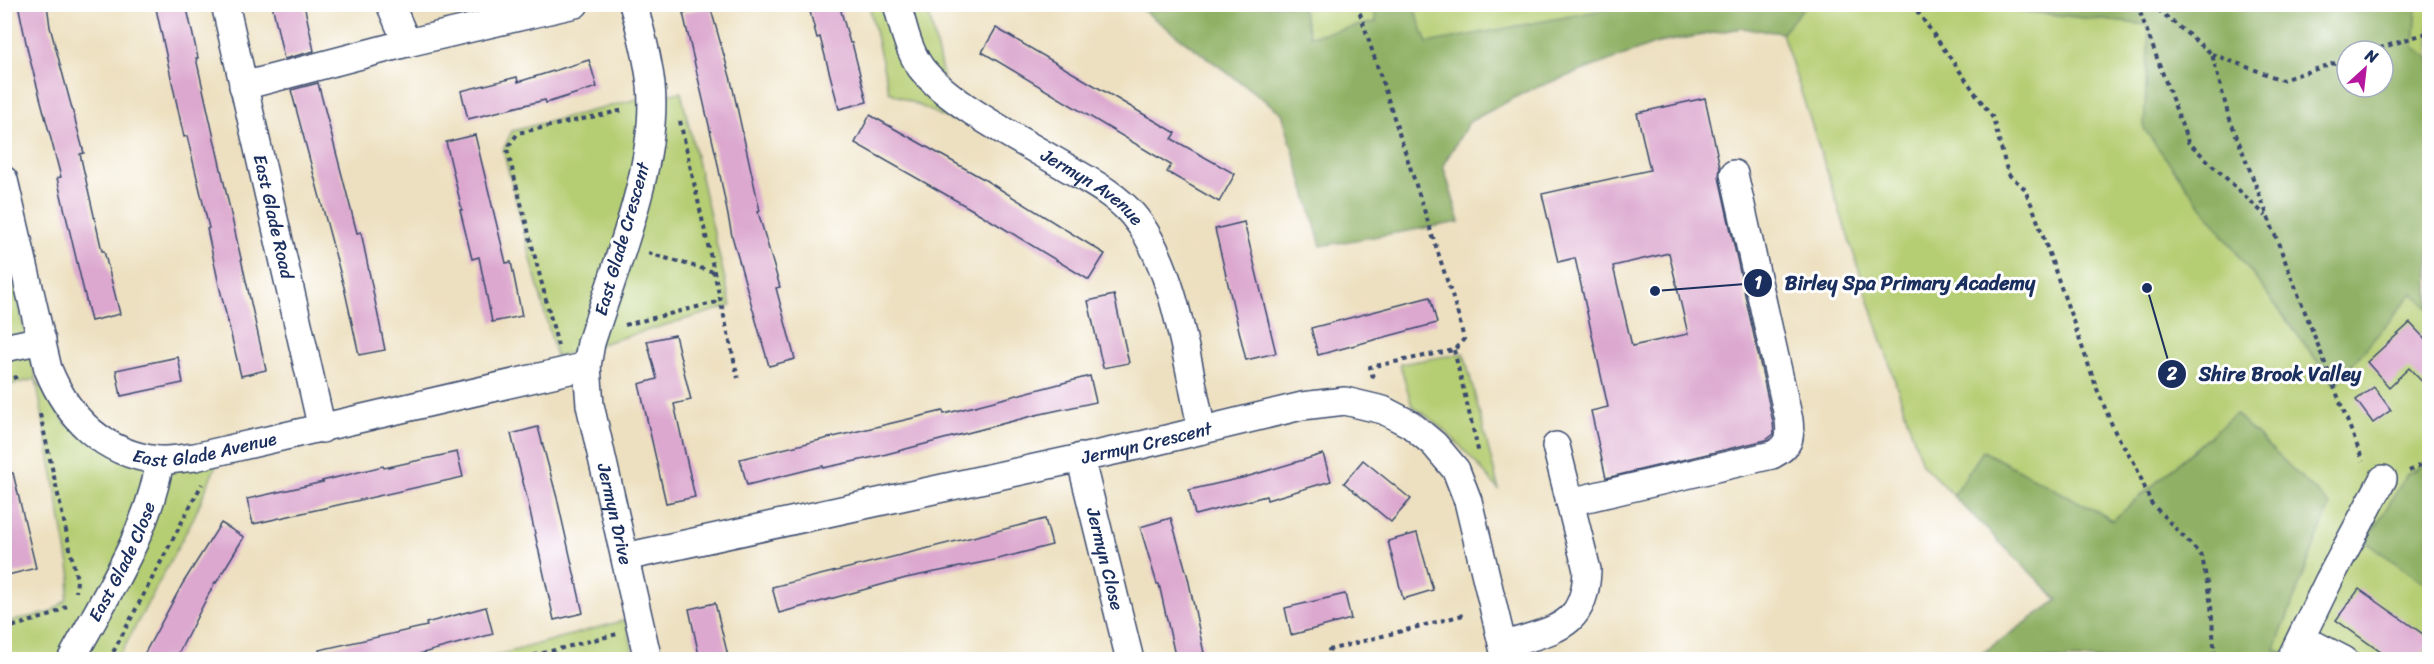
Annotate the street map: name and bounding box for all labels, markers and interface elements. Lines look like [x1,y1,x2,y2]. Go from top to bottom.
north arrow [2335,39,2395,99]
text: N [2359,40,2384,72]
street label: Jermyn Avenue [1034,139,1152,233]
street label: East Glade Road [244,151,304,283]
street label: East Glade Crescent [585,158,659,320]
callout: Birley Spa Primary Academy [1743,264,2048,302]
text: Birley Spa Primary Academy [1785,266,2036,301]
text: 1 [1754,267,1762,299]
callout: Shire Brook Valley [2157,355,2373,393]
text: Shire Brook Valley [2198,357,2362,392]
text: 2 [2166,358,2178,390]
street label: Jermyn Crescent [1077,412,1216,474]
street label: East Glade Avenue [129,423,280,476]
street label: Jermyn Drive [588,459,642,568]
street label: East Glade Close [79,497,165,628]
street label: Jermyn Close [1077,503,1133,614]

